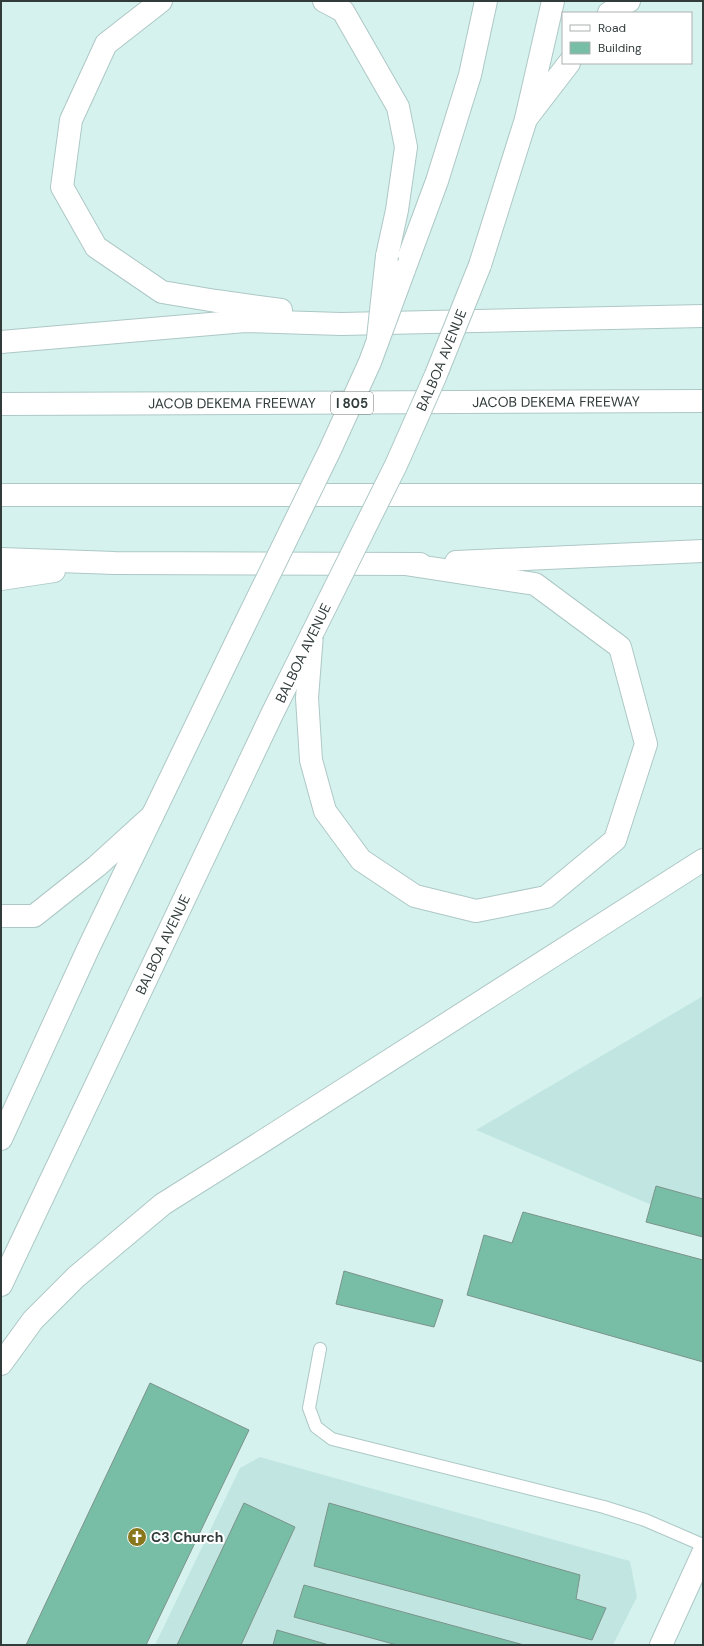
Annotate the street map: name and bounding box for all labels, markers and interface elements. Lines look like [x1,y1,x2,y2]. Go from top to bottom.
legend [562,12,692,64]
text: Road [598,20,626,36]
text: Building [598,40,642,56]
street label: BALBOA AVENUE [412,306,470,414]
road number: I 805 [331,392,373,414]
street label: JACOB DEKEMA FREEWAY [472,392,640,411]
street label: JACOB DEKEMA FREEWAY [148,394,316,412]
street label: BALBOA AVENUE [271,600,335,706]
street label: BALBOA AVENUE [131,891,194,997]
church icon: C3 Church [126,1526,148,1548]
place label: C3 Church [151,1528,223,1546]

